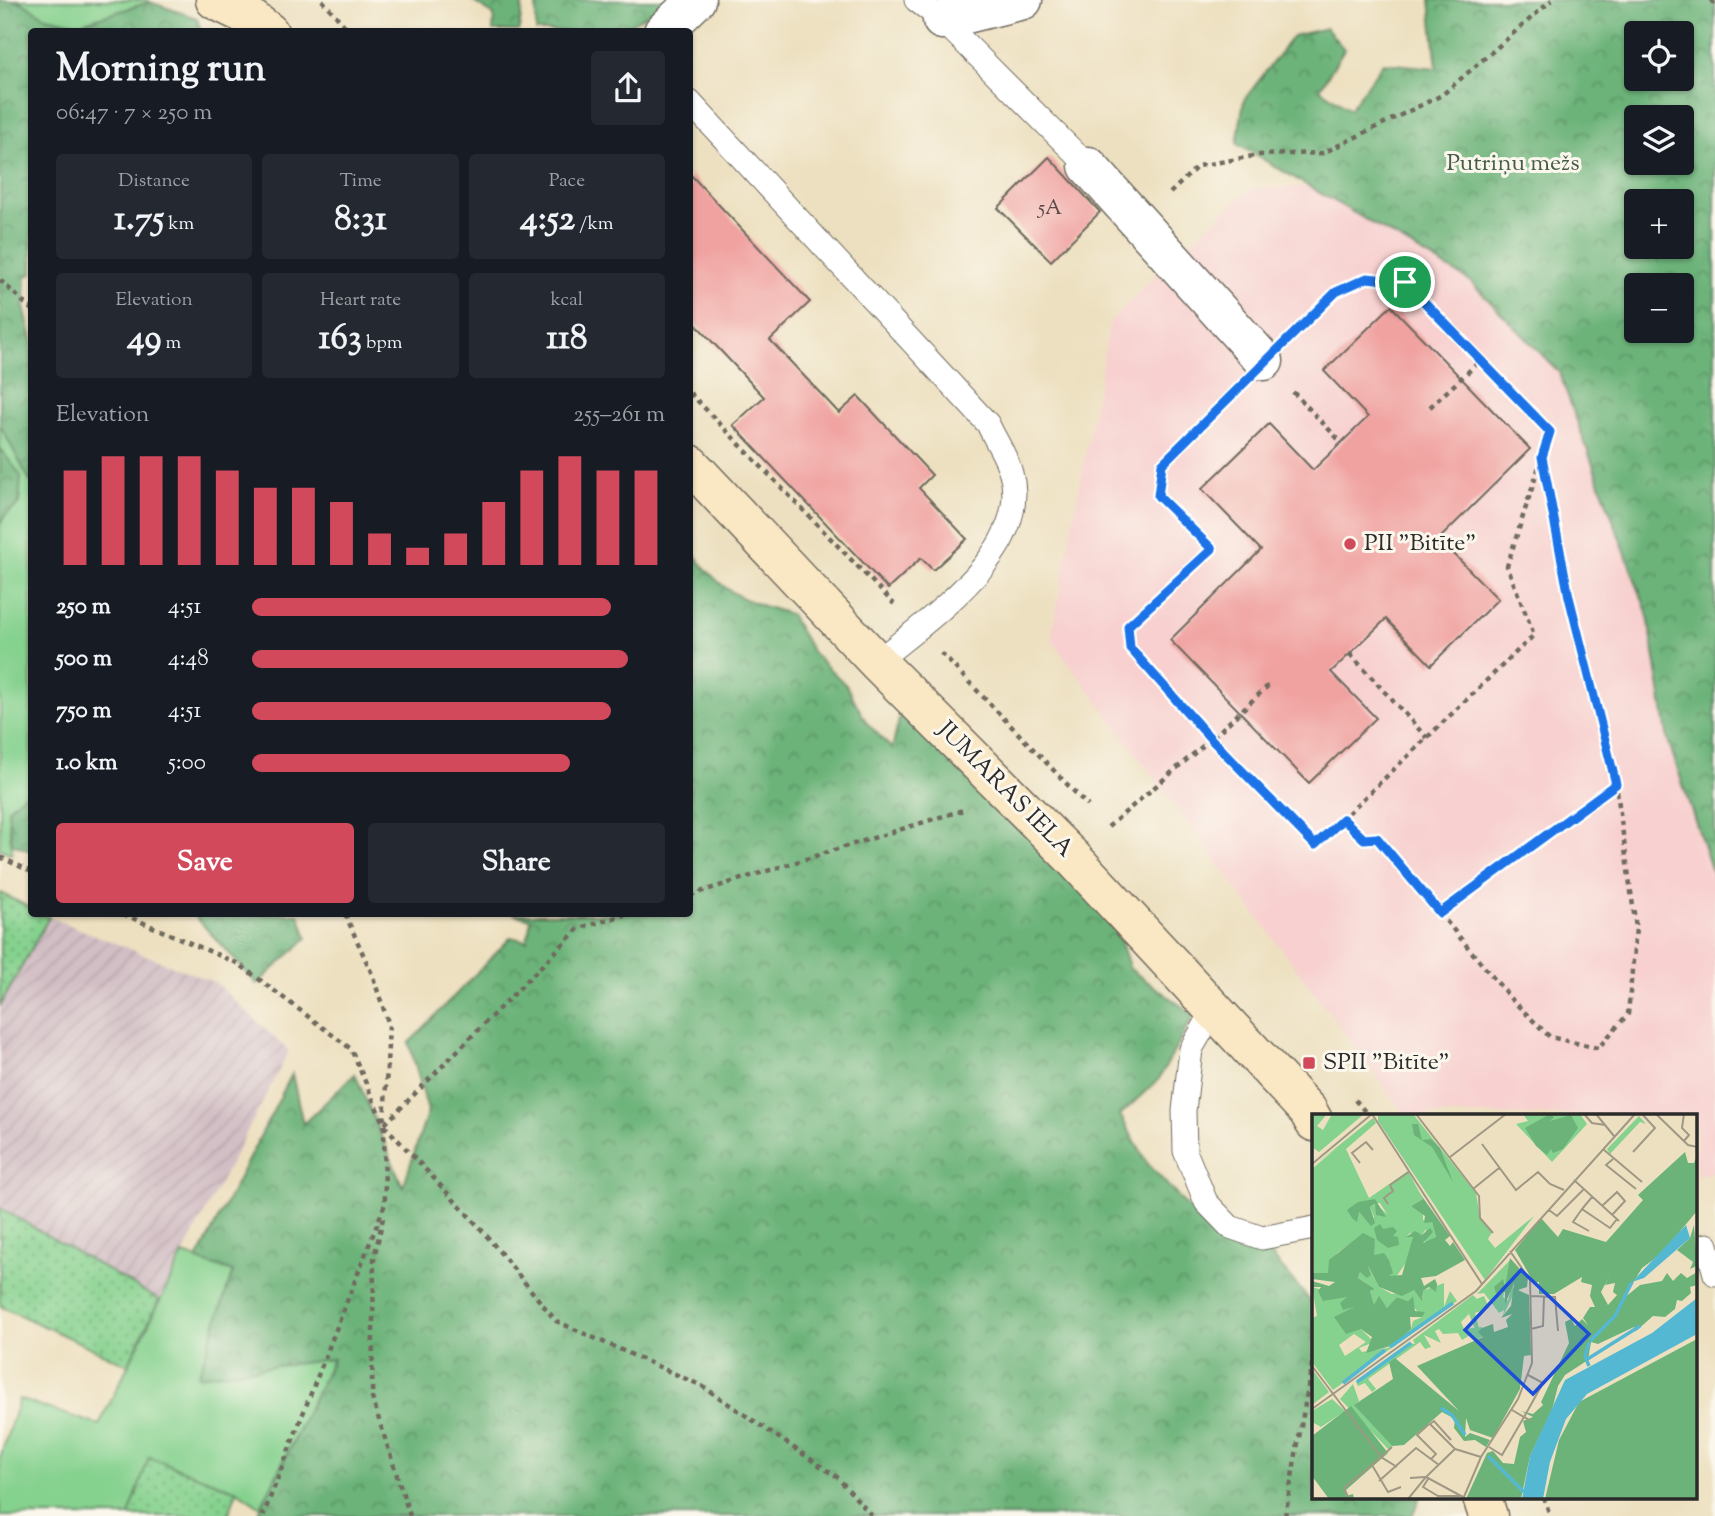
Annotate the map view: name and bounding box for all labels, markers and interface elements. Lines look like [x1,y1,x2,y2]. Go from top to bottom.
map controls [1624,21,1694,343]
button: locate [1624,21,1694,91]
text: Morning run [56,44,266,98]
button: share [591,51,665,125]
text: 06:47 · 7 × 250 m [56,97,212,130]
button: layers [1624,105,1694,175]
park label: Putriņu mežs [1446,147,1580,181]
text: Distance [118,168,190,195]
text: Time [339,168,382,195]
text: Pace [549,168,585,195]
button: + [1624,189,1694,259]
house number: 5A [1037,194,1062,224]
text: 1.75 [114,195,164,246]
text: 8:31 [334,195,387,246]
text: 4:52 [520,195,575,246]
text: km [164,211,194,238]
text: /km [575,211,614,238]
pin [1375,252,1435,312]
icon: arrive [1386,263,1424,301]
button: − [1624,273,1694,343]
text: Elevation [116,287,193,314]
text: Heart rate [320,287,401,314]
text: kcal [550,287,583,314]
text: 49 [127,314,161,365]
text: 163 [319,314,362,365]
text: 118 [546,314,587,365]
text: m [161,330,181,357]
text: bpm [362,330,402,357]
text: Elevation [56,399,149,432]
text: 255–261 m [573,399,665,432]
place label: PII "Bitīte" [1364,527,1476,561]
marker: PII "Bitīte" [1342,536,1358,552]
text: 250 m [56,591,111,624]
text: 4:51 [168,591,201,624]
text: 500 m [56,643,112,676]
text: 4:48 [168,643,209,676]
text: 750 m [56,695,111,728]
text: 4:51 [168,695,201,728]
street label: JUMARAS IELA [928,713,1081,866]
text: 1.0 km [56,747,118,780]
text: 5:00 [168,747,206,780]
button: Save [56,823,354,903]
button: Share [368,823,665,903]
place label: SPII "Bitīte" [1323,1046,1449,1080]
marker: SPII "Bitīte" [1301,1055,1317,1071]
inset map [1312,1114,1698,1498]

